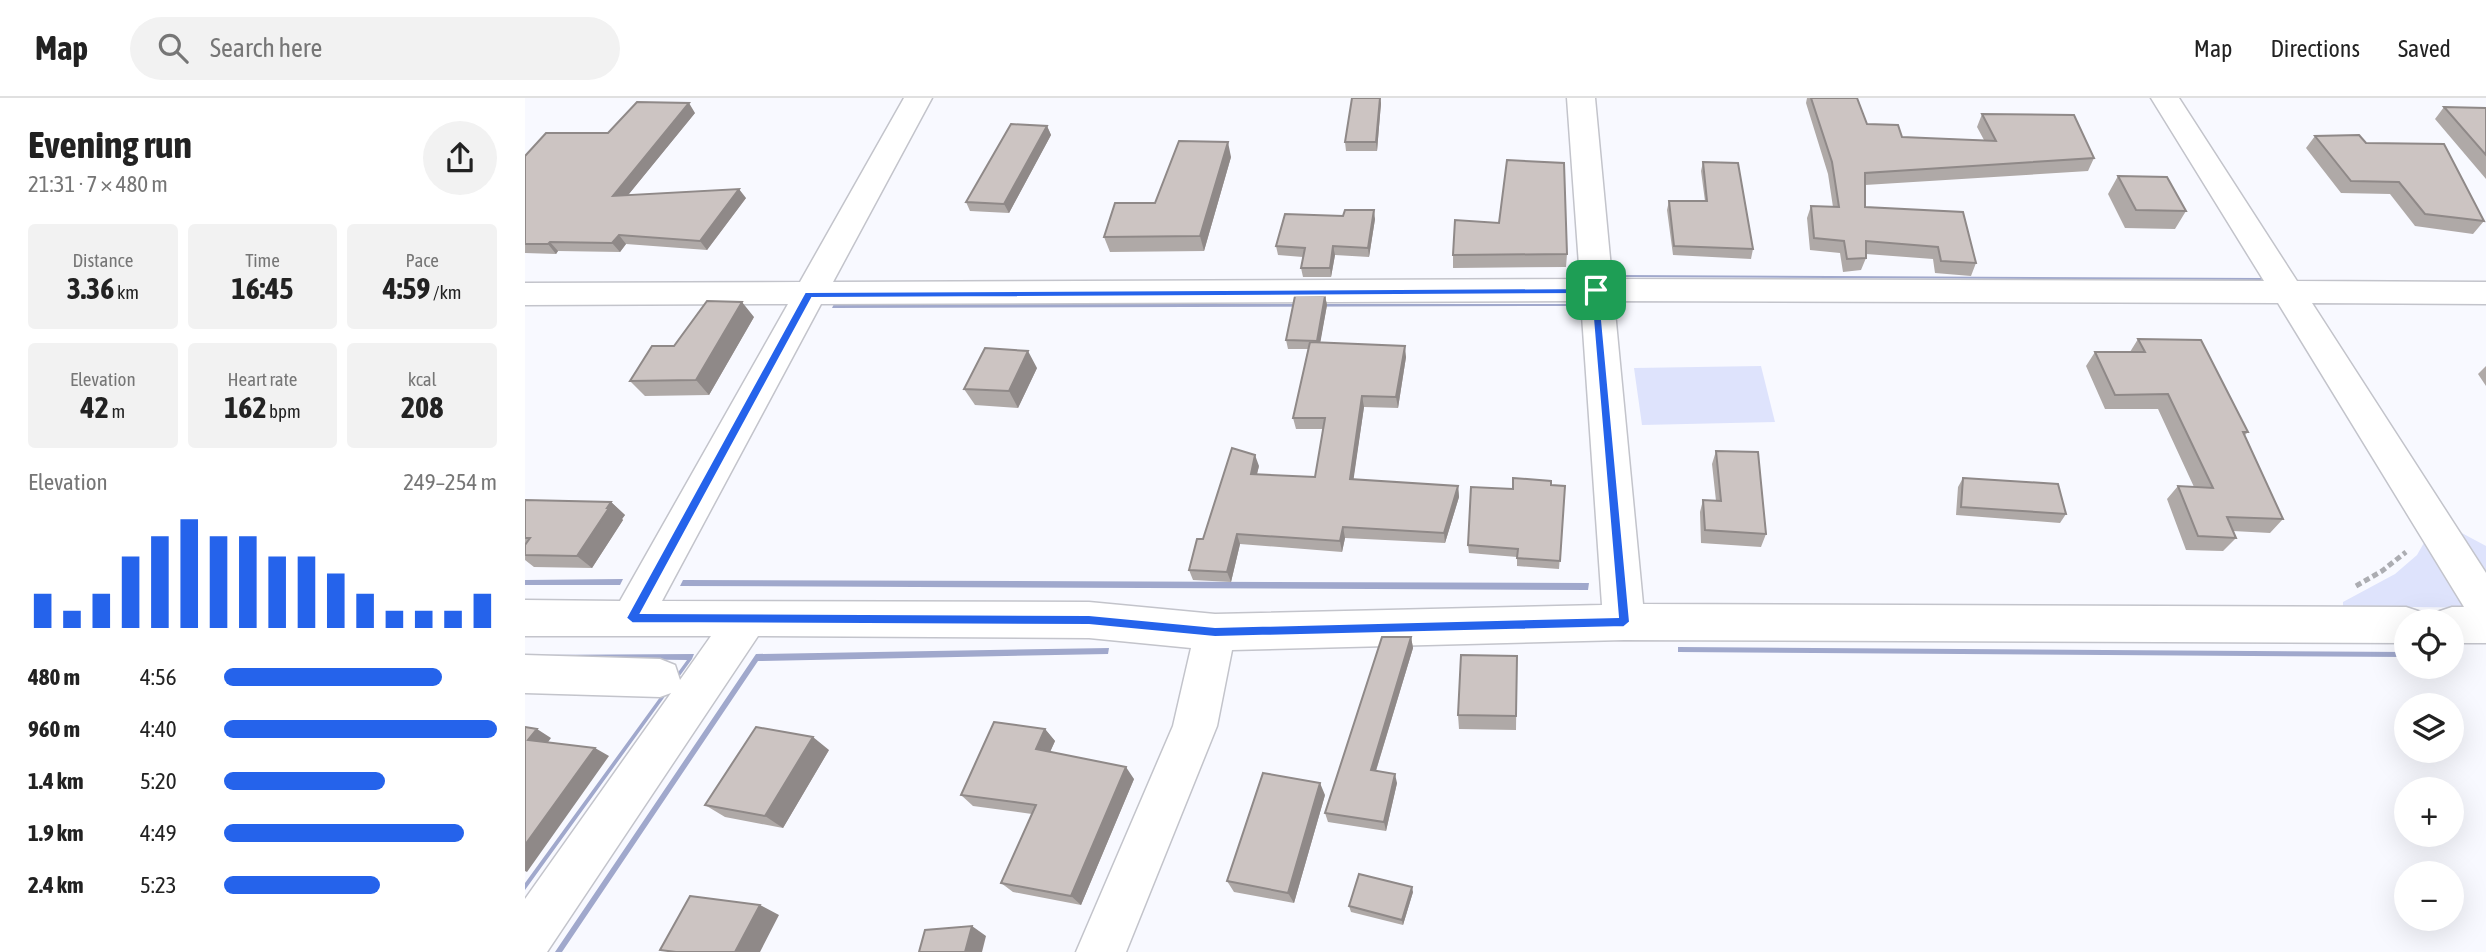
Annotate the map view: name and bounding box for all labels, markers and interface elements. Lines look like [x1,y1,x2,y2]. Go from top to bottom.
search box [130,17,620,80]
text: Map [35,29,88,67]
icon: search [154,29,192,67]
text: Search here [210,33,322,63]
text: Map [2194,35,2232,62]
text: Directions [2270,35,2360,62]
text: Saved [2398,35,2451,62]
button: share [423,121,497,195]
text: Evening run [28,123,192,166]
text: 21:31 · 7 × 480 m [28,171,168,197]
text: Distance [72,249,133,271]
text: Time [245,249,280,271]
text: Pace [405,249,439,271]
pin [1566,260,1626,320]
text: 3.36 [67,271,114,305]
text: 16:45 [232,271,293,305]
text: 4:59 [383,271,430,305]
icon: arrive [1577,271,1615,309]
text: km [114,281,139,303]
text: /km [430,281,462,303]
text: Elevation [70,368,136,390]
text: Heart rate [228,368,297,390]
text: kcal [408,368,437,390]
text: 42 [81,390,109,424]
text: 162 [224,390,267,424]
text: 208 [401,390,443,424]
text: m [109,400,125,422]
text: bpm [267,400,301,422]
text: Elevation [28,469,108,495]
text: 249–254 m [403,469,497,495]
map controls [2394,609,2464,931]
button: locate [2394,609,2464,679]
text: 480 m [28,664,80,690]
text: 4:56 [140,664,177,690]
button: layers [2394,693,2464,763]
text: 960 m [28,716,80,742]
text: 4:40 [140,716,177,742]
text: 1.4 km [28,768,84,794]
text: 5:20 [140,768,177,794]
button: + [2394,777,2464,847]
text: 1.9 km [28,820,84,846]
text: 4:49 [140,820,177,846]
button: − [2394,861,2464,931]
text: 2.4 km [28,872,84,898]
text: 5:23 [140,872,177,898]

